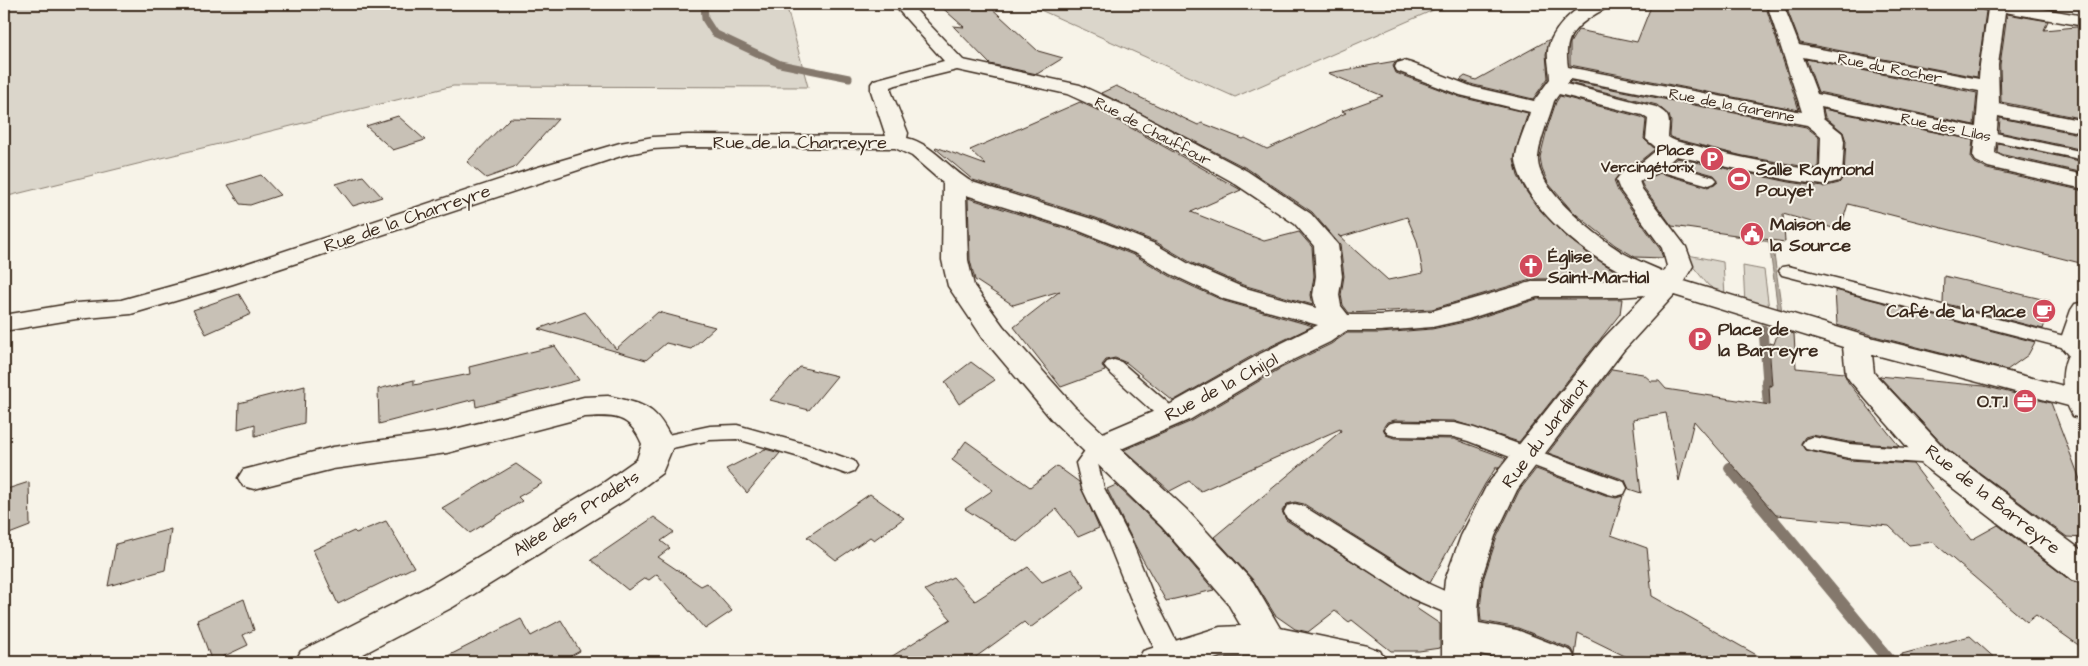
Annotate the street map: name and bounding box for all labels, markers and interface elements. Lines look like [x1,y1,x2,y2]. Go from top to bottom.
street label: Rue du Rocher [1836,48,1944,89]
street label: Rue de la Garenne [1667,83,1797,128]
street label: Rue de Chauffour [1091,92,1215,171]
street label: Rue des Lilas [1899,108,1994,147]
street label: Rue de la Charreyre [713,130,887,156]
place label: Place Vercingétorix [1600,140,1695,180]
parking icon: Place Vercingétorix [1699,146,1725,172]
place label: Salle Raymond Pouyet [1755,157,1874,204]
sports icon: Salle Raymond Pouyet [1726,166,1752,192]
street label: Rue de la Charreyre [321,178,494,260]
place label: Maison de la Source [1770,212,1851,258]
public building icon: Maison de la Source [1739,221,1765,247]
place label: Église Saint-Martial [1547,244,1649,290]
church icon: Église Saint-Martial [1518,253,1544,279]
cafe icon: Café de la Place [2031,298,2057,324]
place label: Café de la Place [1887,299,2026,324]
place label: Place de la Barreyre [1718,317,1819,364]
parking icon: Place de la Barreyre [1687,326,1713,352]
street label: Rue de la Chijol [1160,347,1282,428]
street label: Rue du Jardinot [1496,373,1595,493]
office icon: O.T.I [2012,388,2038,414]
place label: O.T.I [1977,389,2008,414]
street label: Rue de la Barreyre [1919,439,2066,561]
street label: Allée des Pradets [508,464,644,562]

